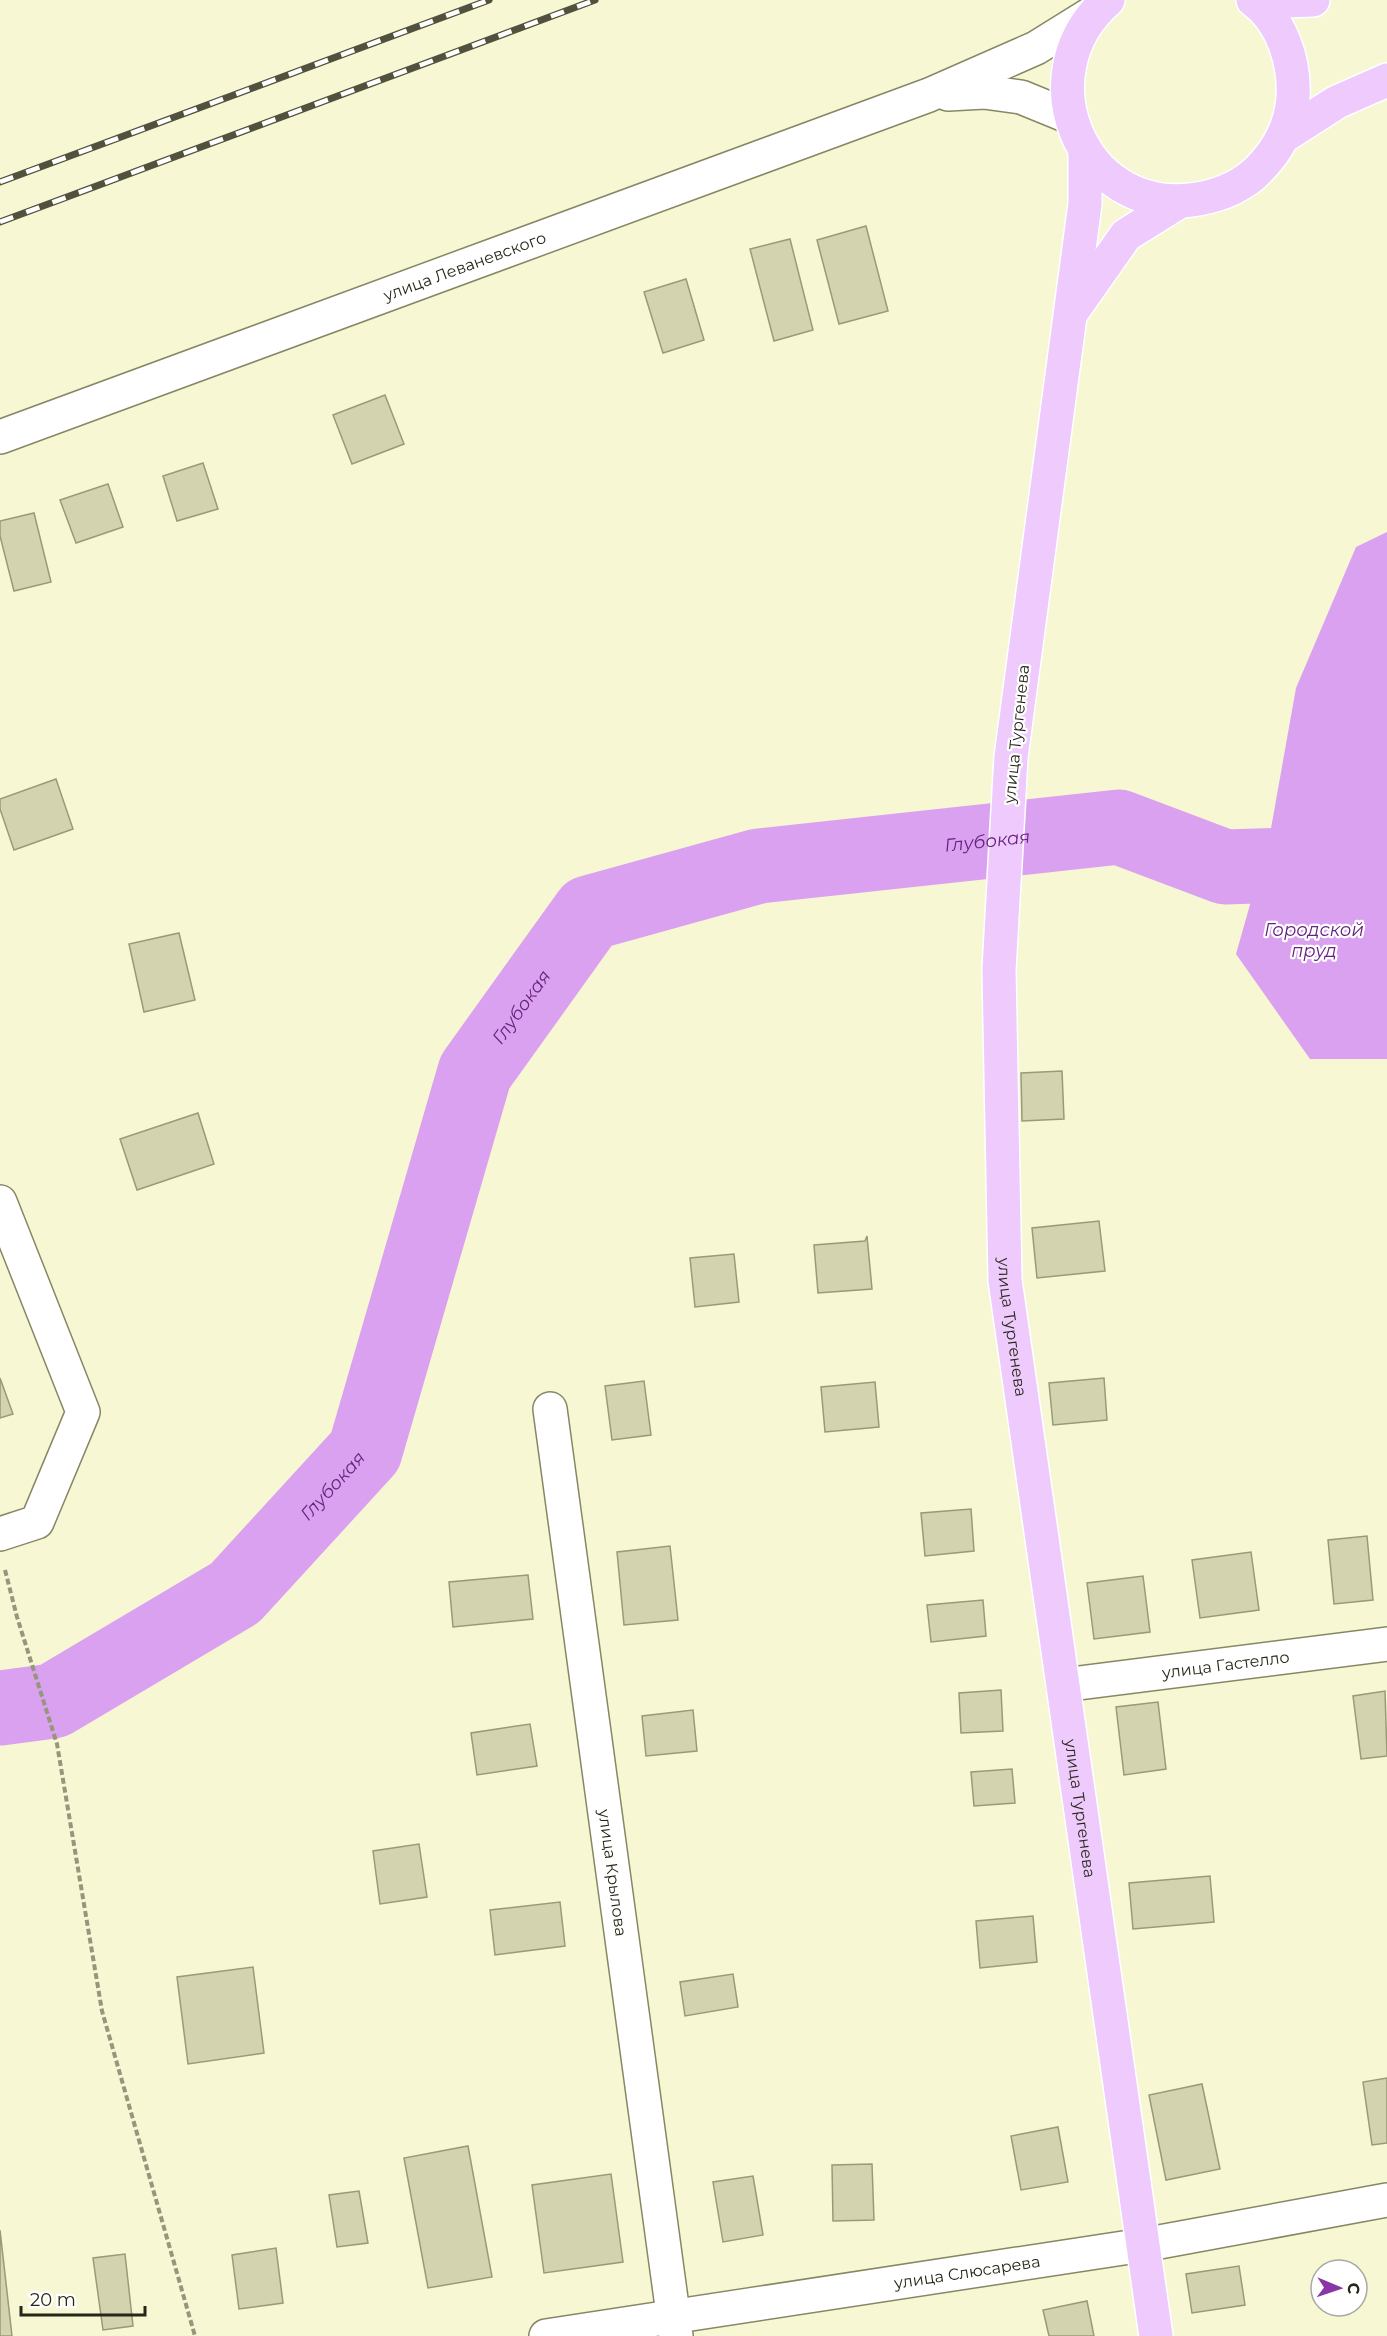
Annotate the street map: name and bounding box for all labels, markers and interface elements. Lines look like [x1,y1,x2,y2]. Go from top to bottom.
street label: улица Леваневского [380,228,549,305]
street label: улица Тургенева [1000,664,1033,806]
water label: Глубокая [944,826,1031,857]
water label: Городской пруд [1264,919,1364,962]
water label: Глубокая [488,966,555,1048]
street label: улица Тургенева [995,1257,1031,1398]
water label: Глубокая [296,1447,370,1525]
street label: улица Гастелло [1160,1647,1291,1683]
street label: улица Тургенева [1061,1737,1099,1879]
street label: улица Крылова [594,1807,631,1938]
street label: улица Слюсарева [892,2252,1042,2293]
north arrow [1309,2258,1369,2318]
scale bar [21,2279,146,2317]
text: С [1344,2282,1363,2295]
text: 20 m [30,2289,76,2311]

